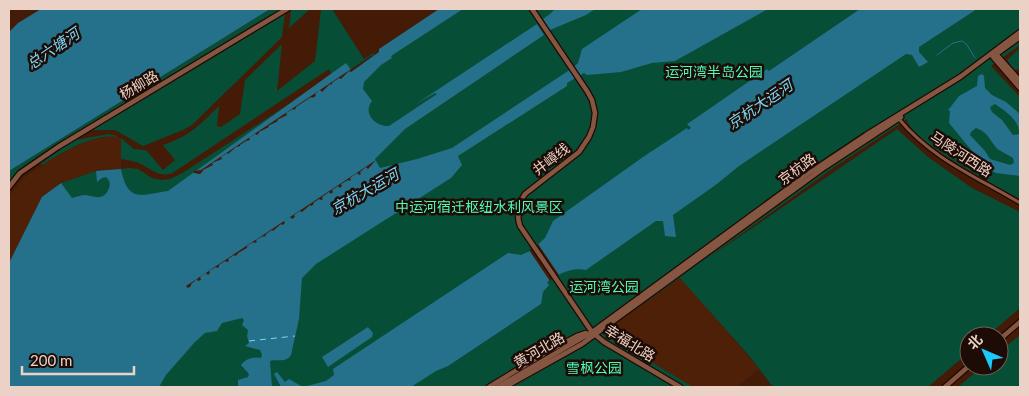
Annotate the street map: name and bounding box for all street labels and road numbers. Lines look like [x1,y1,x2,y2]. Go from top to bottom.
street label: 杨柳路 [116,66,161,103]
street label: 马陵河西路 [927,127,995,180]
street label: 井嶂线 [529,139,573,178]
street label: 京杭路 [775,149,819,188]
street label: 幸福北路 [602,321,659,365]
street label: 黄河北路 [510,328,567,371]

